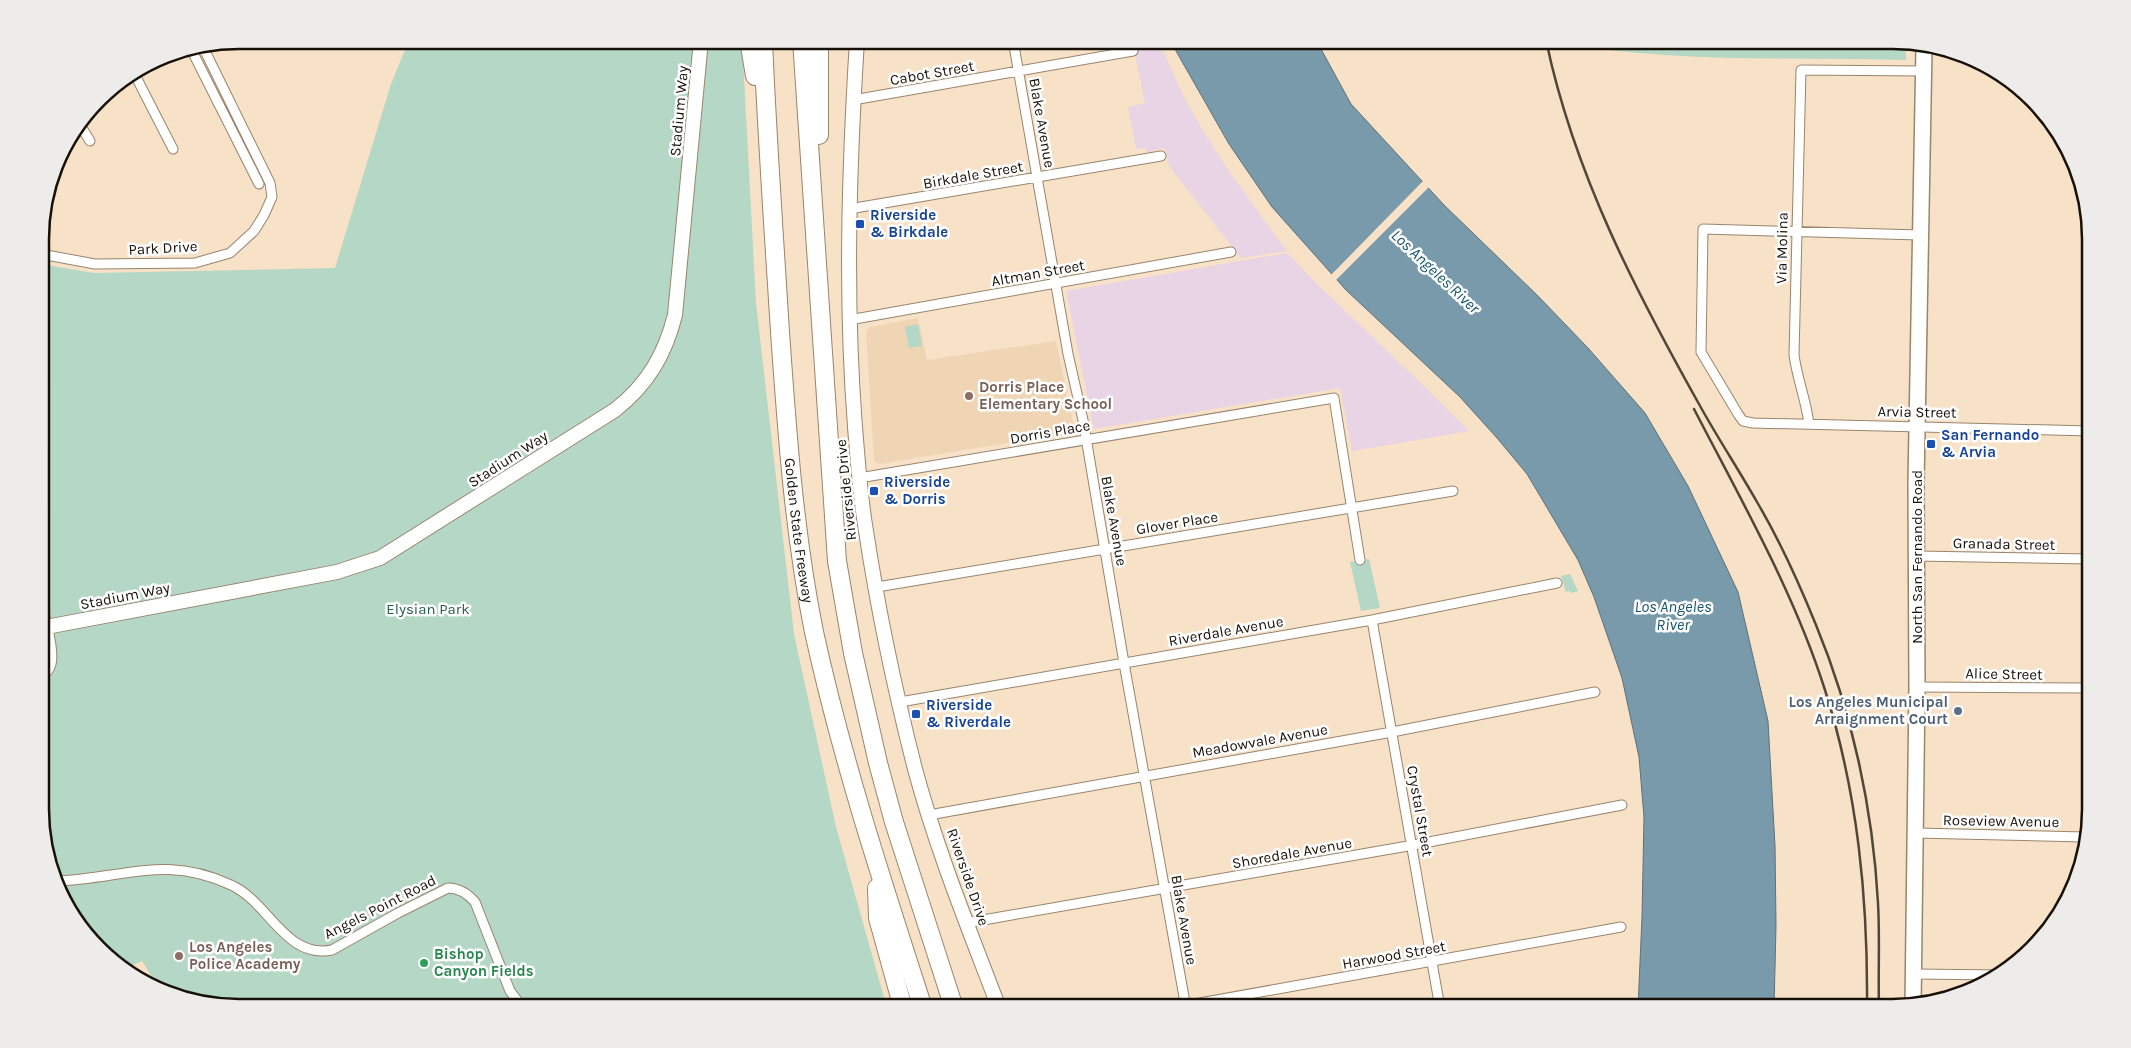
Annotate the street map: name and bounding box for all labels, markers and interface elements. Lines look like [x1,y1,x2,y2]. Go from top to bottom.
street label: Cabot Street [889,57,976,89]
street label: Stadium Way [666,65,692,157]
street label: Blake Avenue [1025,77,1059,169]
street label: Birkdale Street [921,157,1025,193]
place label: Riverside & Birkdale [870,206,948,241]
street label: Via Molina [1772,212,1792,284]
marker: Riverside & Birkdale [854,218,866,230]
water label: Los Angeles River [1388,226,1484,317]
street label: Park Drive [128,237,198,259]
street label: Altman Street [990,256,1086,290]
place label: Dorris Place Elementary School [979,378,1112,413]
marker: Dorris Place Elementary School [963,390,975,402]
street label: Arvia Street [1877,402,1957,422]
street label: Dorris Place [1009,416,1091,448]
place label: San Fernando & Arvia [1941,426,2039,461]
street label: Stadium Way [465,427,551,491]
street label: Riverside Drive [832,438,860,542]
marker: San Fernando & Arvia [1925,438,1937,450]
street label: Golden State Freeway [781,457,817,604]
street label: North San Fernando Road [1908,470,1926,644]
place label: Riverside & Dorris [884,473,950,508]
street label: Blake Avenue [1097,475,1131,567]
marker: Riverside & Dorris [868,485,880,497]
street label: Glover Place [1135,508,1219,538]
street label: Granada Street [1953,534,2056,554]
street label: Stadium Way [79,578,171,614]
water label: Los Angeles River [1634,597,1712,634]
park label: Elysian Park [386,600,470,618]
street label: Riverdale Avenue [1167,612,1285,650]
street label: Alice Street [1965,664,2043,684]
place label: Los Angeles Municipal Arraignment Court [1789,693,1948,728]
place label: Riverside & Riverdale [926,696,1011,731]
marker: Los Angeles Municipal Arraignment Court [1952,705,1964,717]
marker: Riverside & Riverdale [910,708,922,720]
street label: Meadowvale Avenue [1191,720,1329,762]
street label: Crystal Street [1403,764,1437,858]
street label: Roseview Avenue [1943,811,2059,831]
street label: Riverside Drive [943,826,993,928]
street label: Shoredale Avenue [1231,834,1353,872]
street label: Angels Point Road [321,871,439,943]
street label: Blake Avenue [1167,874,1201,966]
street label: Harwood Street [1341,937,1447,973]
place label: Los Angeles Police Academy [189,938,301,973]
place label: Bishop Canyon Fields [434,945,534,980]
marker: Los Angeles Police Academy [173,950,185,962]
marker: Bishop Canyon Fields [418,957,430,969]

